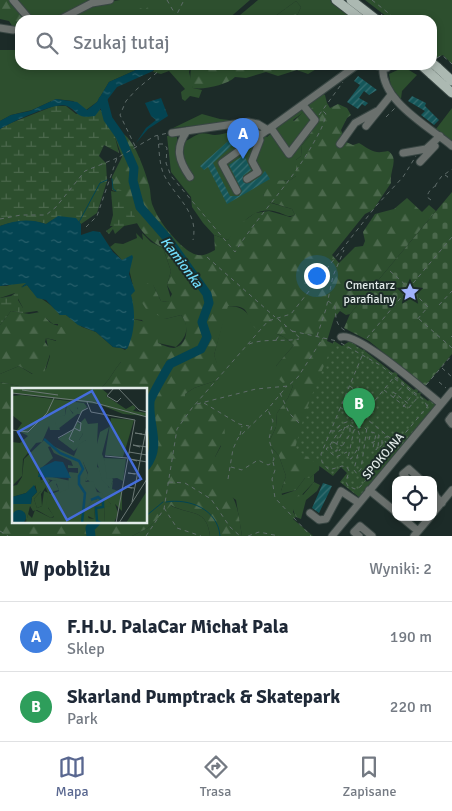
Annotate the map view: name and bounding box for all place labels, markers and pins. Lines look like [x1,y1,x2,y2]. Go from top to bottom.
pin: A [227,118,259,159]
place label: Cmentarz parafialny [344,278,395,307]
place icon: Cmentarz parafialny [399,281,421,303]
pin: B [343,388,375,429]

